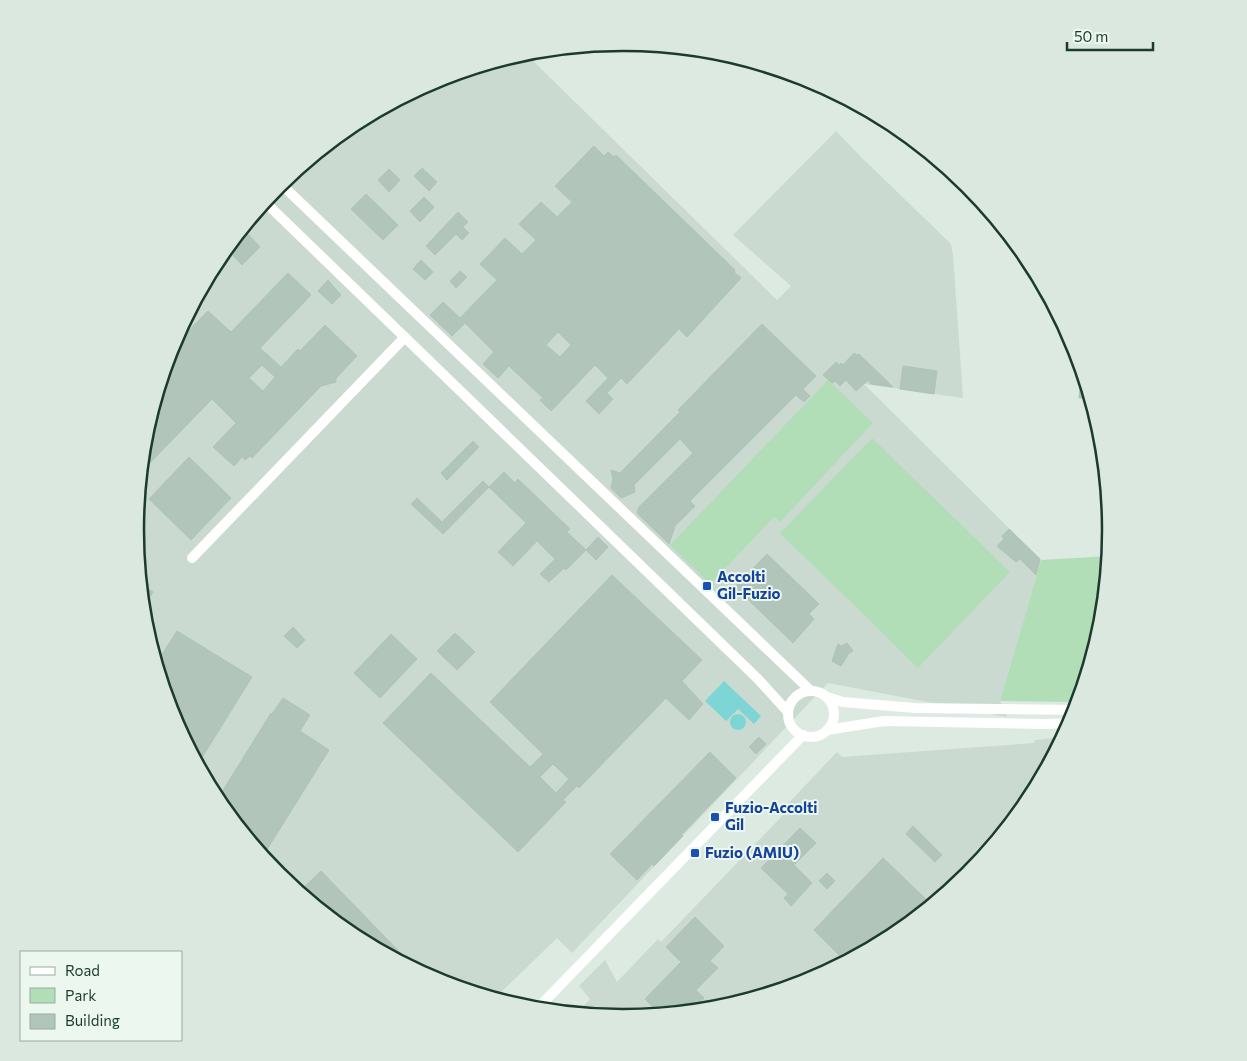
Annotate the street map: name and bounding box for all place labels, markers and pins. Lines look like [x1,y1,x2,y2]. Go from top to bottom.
place label: Accolti Gil-Fuzio [717,567,781,602]
marker: Accolti Gil-Fuzio [701,580,713,592]
place label: Fuzio-Accolti Gil [725,798,818,833]
marker: Fuzio-Accolti Gil [709,811,721,823]
place label: Fuzio (AMIU) [705,843,799,861]
marker: Fuzio (AMIU) [689,847,701,859]

